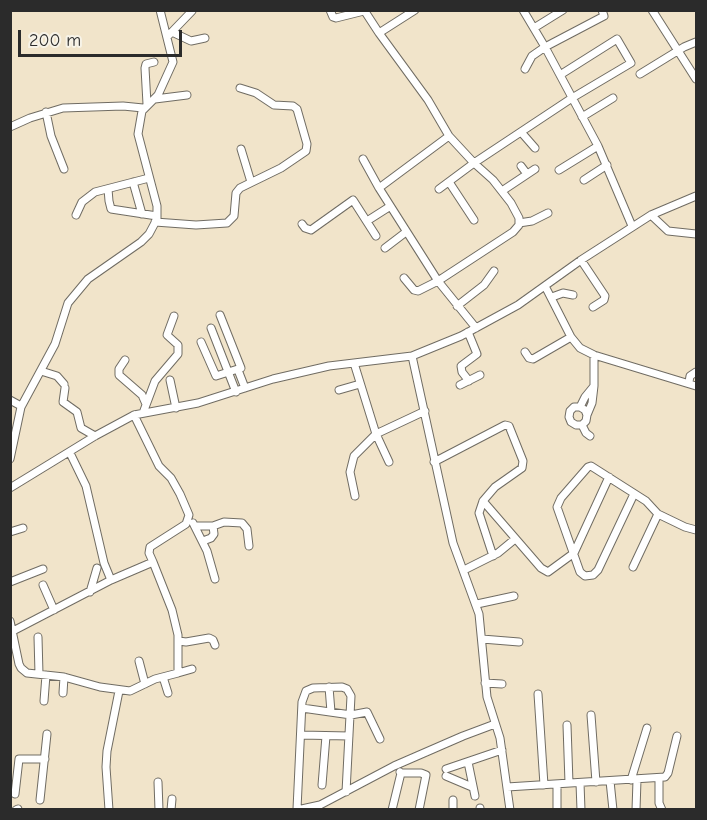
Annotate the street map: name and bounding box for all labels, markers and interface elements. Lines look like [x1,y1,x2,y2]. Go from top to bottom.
scale bar [21,18,184,56]
text: 200 m [29,30,81,51]

